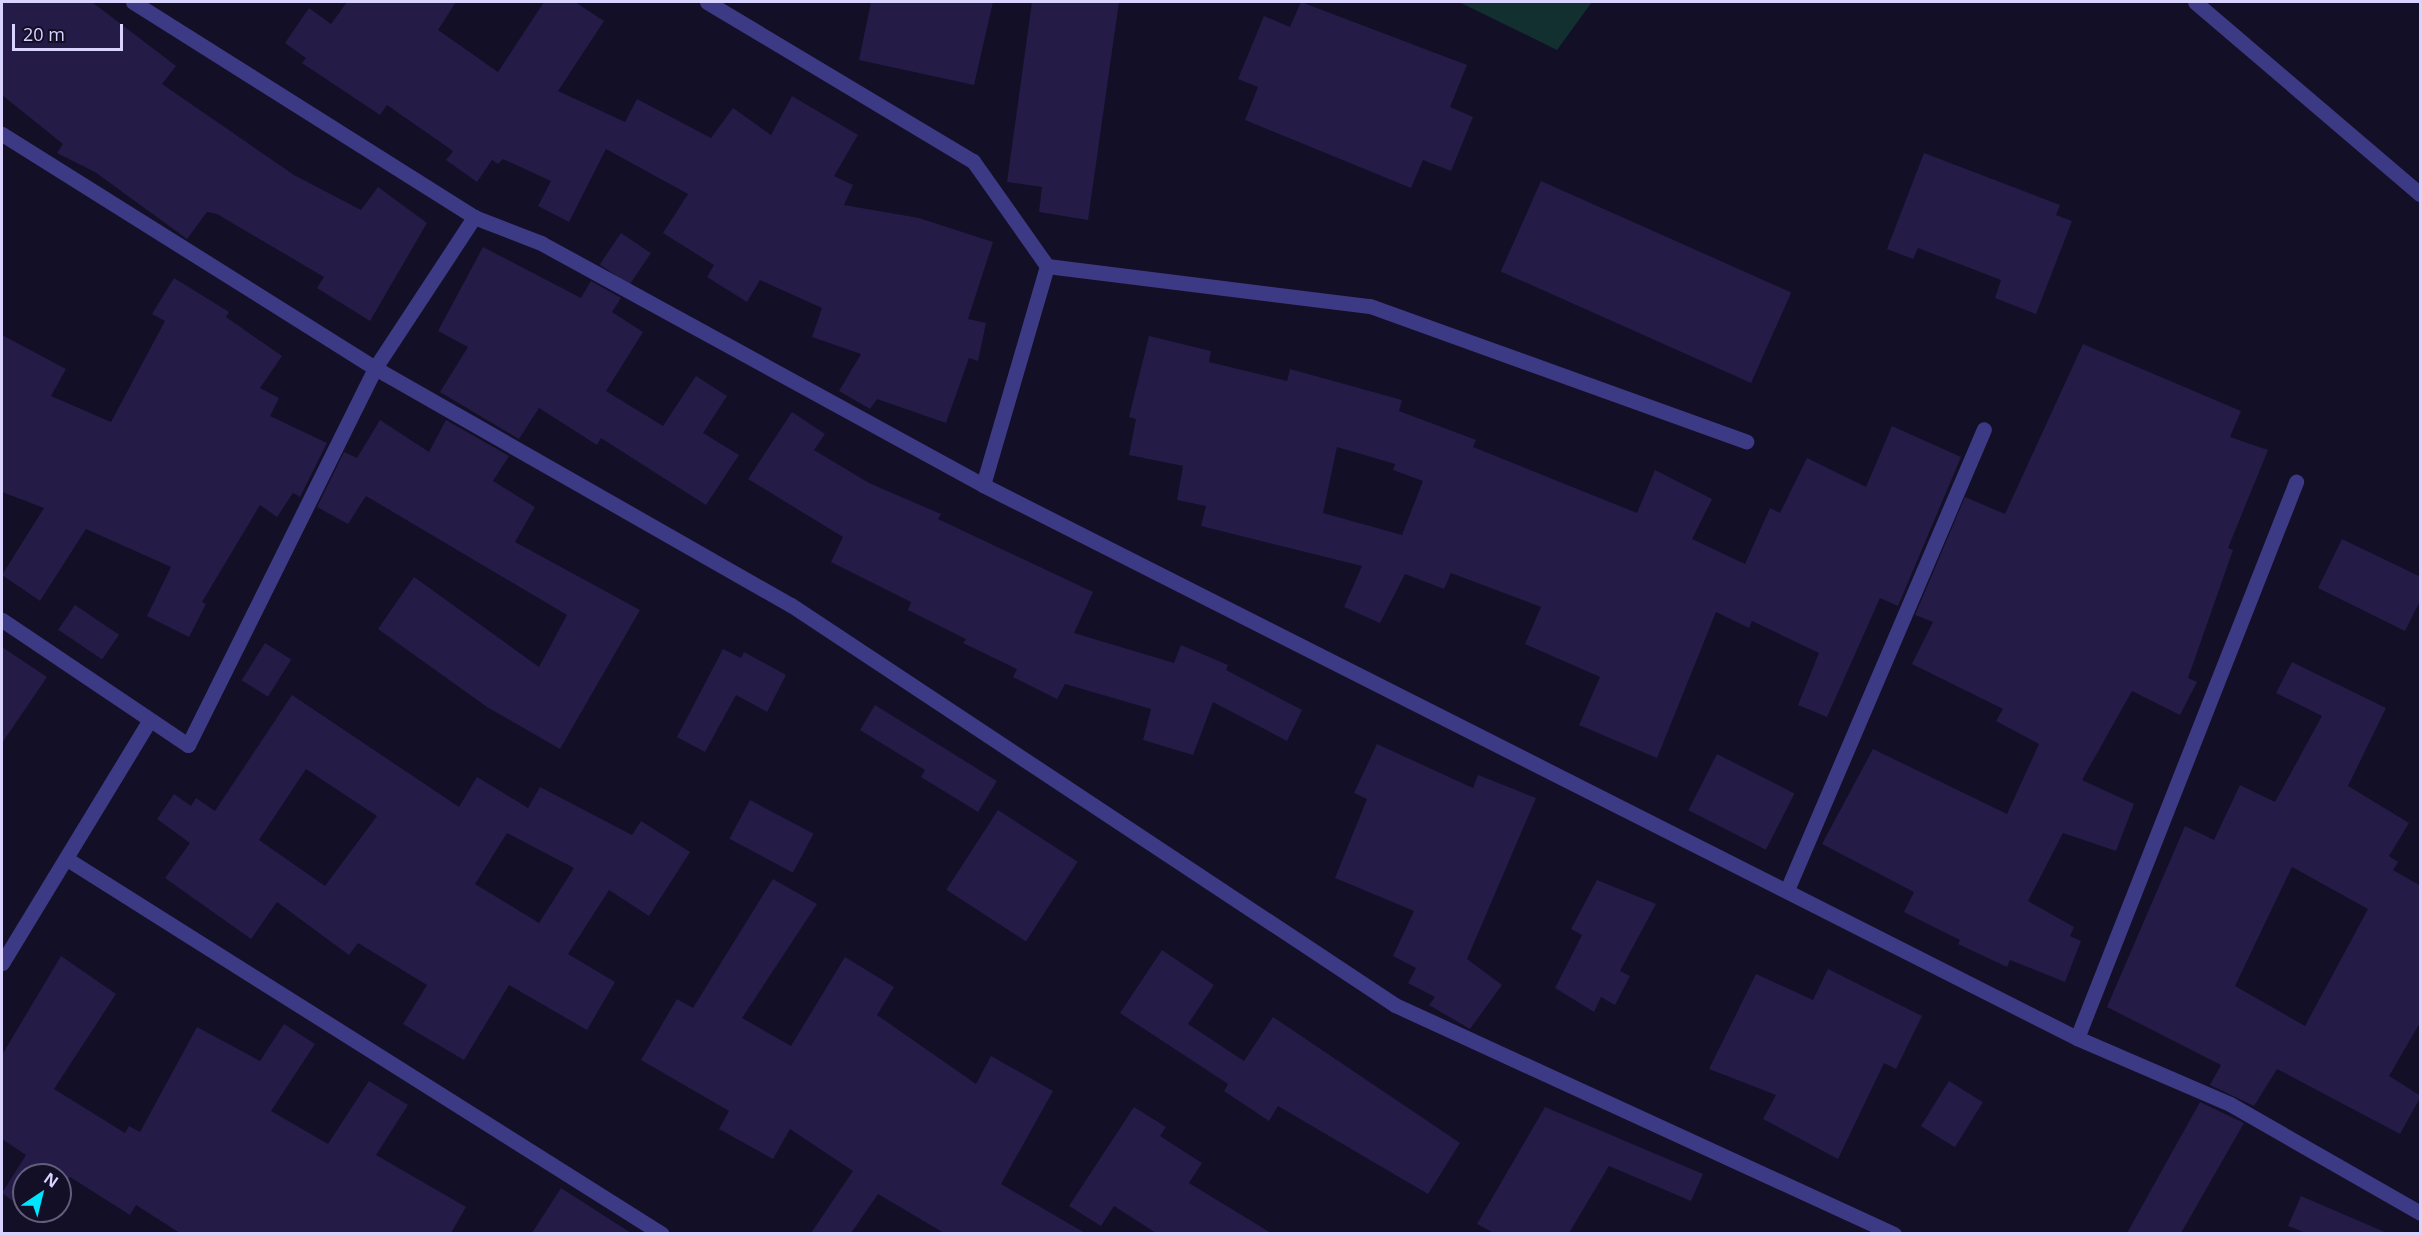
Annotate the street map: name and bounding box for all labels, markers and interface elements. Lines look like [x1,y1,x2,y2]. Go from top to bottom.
scale bar [15,12,126,50]
text: 20 m [23,22,65,46]
north arrow [12,1163,72,1223]
text: N [40,1167,63,1193]

